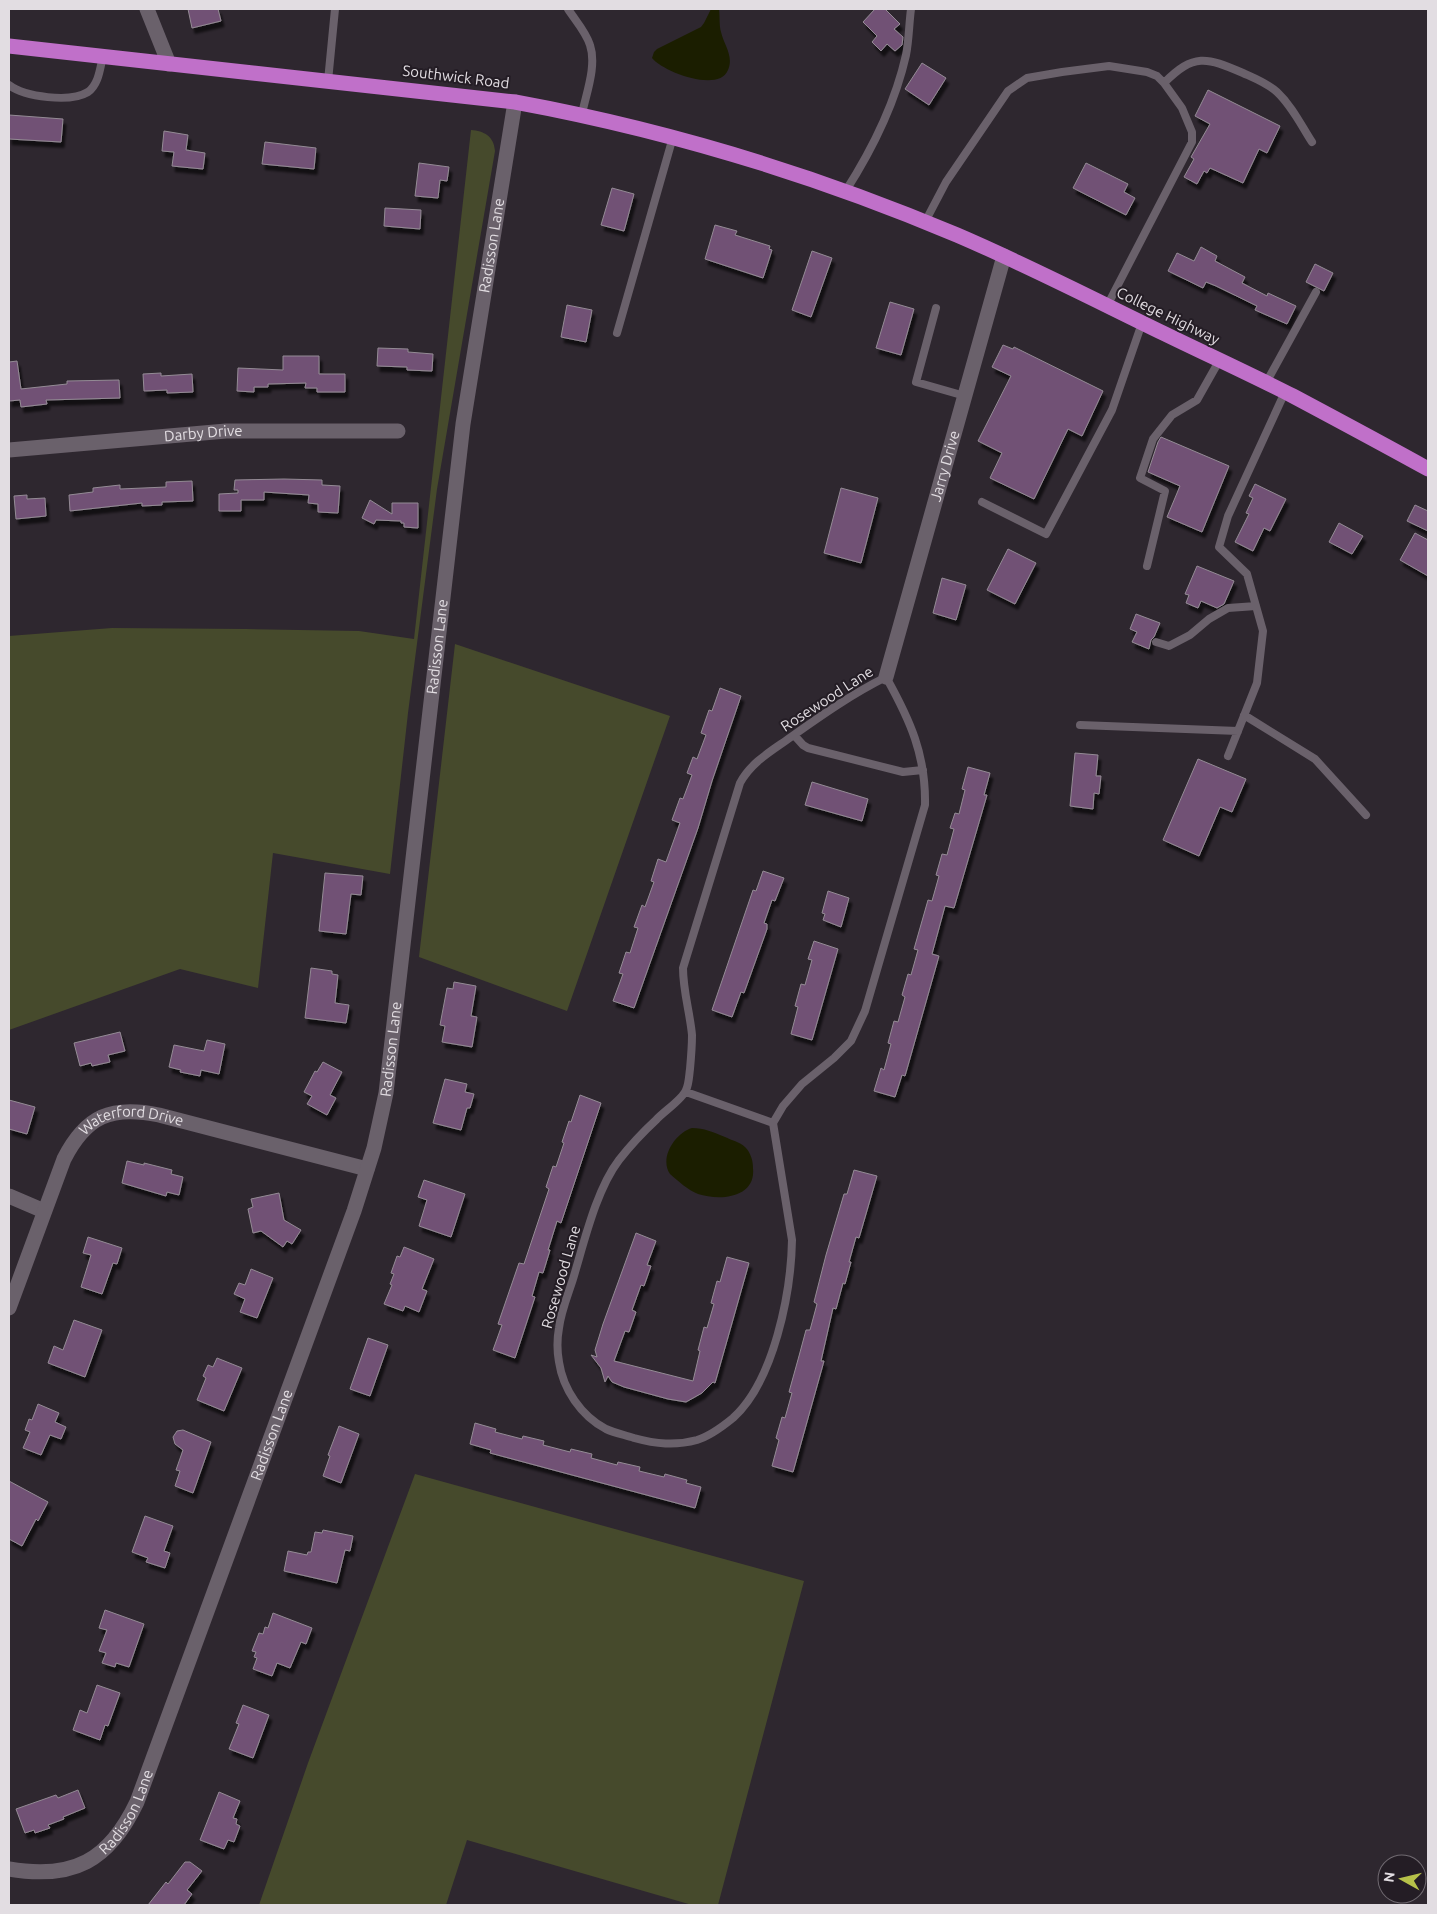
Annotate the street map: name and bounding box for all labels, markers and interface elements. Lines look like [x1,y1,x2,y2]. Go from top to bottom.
street label: Southwick Road [402,62,510,91]
street label: Radisson Lane [475,197,507,294]
street label: College Highway [1114,283,1222,348]
street label: Darby Drive [163,422,243,444]
street label: Jarry Drive [927,429,963,503]
street label: Radisson Lane [423,598,451,695]
street label: Rosewood Lane [777,662,876,735]
street label: Radisson Lane [377,1001,404,1097]
street label: Waterford Drive [75,1102,186,1138]
street label: Rosewood Lane [538,1223,583,1330]
street label: Radisson Lane [247,1387,296,1482]
street label: Radisson Lane [95,1767,156,1858]
north arrow [1377,1854,1427,1904]
text: N [1380,1871,1398,1883]

